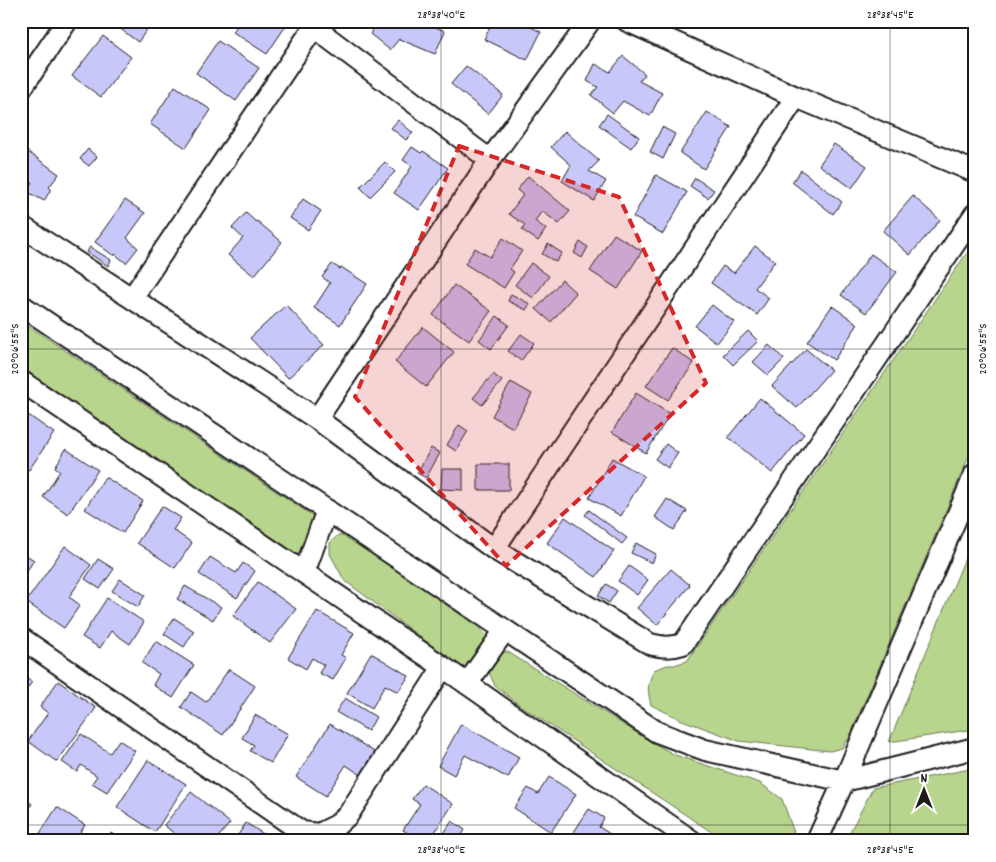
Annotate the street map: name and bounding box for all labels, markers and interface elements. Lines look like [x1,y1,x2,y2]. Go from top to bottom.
text: 28°38'40"E [417,7,465,24]
text: 28°38'45"E [867,7,914,24]
text: 20°06'55"S [7,323,24,375]
text: 20°06'55"S [975,323,992,375]
north arrow [898,764,948,814]
text: N [921,769,928,789]
text: 28°38'40"E [417,842,465,859]
text: 28°38'45"E [867,842,914,859]

